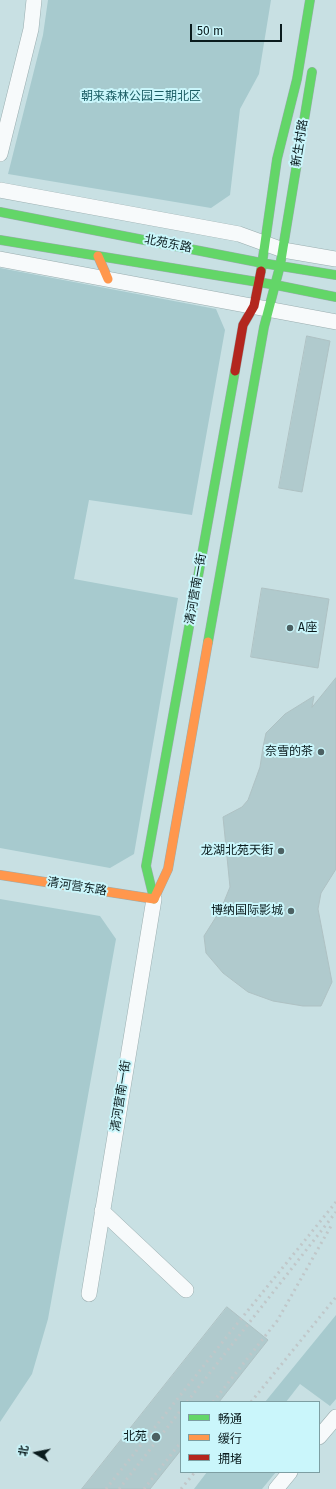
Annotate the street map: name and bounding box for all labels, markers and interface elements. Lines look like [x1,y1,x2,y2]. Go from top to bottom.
scale bar [192,16,284,42]
text: 50 m [197,24,223,38]
park label: 朝来森林公园三期北区 [81,90,201,104]
street label: 新生村路 [289,118,311,168]
street label: 北苑东路 [143,232,193,256]
street label: 清河营南一街 [183,552,209,626]
place label: A座 [298,621,317,635]
marker: A座 [285,623,295,633]
place label: 奈雪的茶 [265,745,313,759]
marker: 奈雪的茶 [316,747,326,757]
place label: 龙湖北苑天街 [201,844,273,858]
marker: 龙湖北苑天街 [276,846,286,856]
street label: 清河营东路 [46,875,108,899]
place label: 博纳国际影城 [211,904,283,918]
marker: 博纳国际影城 [286,906,296,916]
street label: 清河营南一街 [108,1059,134,1133]
legend [180,1401,320,1473]
text: 畅通 [218,1412,242,1426]
place label: 北苑 [123,1430,147,1444]
marker: 北苑 [150,1431,162,1443]
text: 缓行 [218,1432,242,1446]
north arrow [16,1433,56,1473]
text: 北 [16,1444,31,1457]
text: 拥堵 [218,1452,242,1466]

